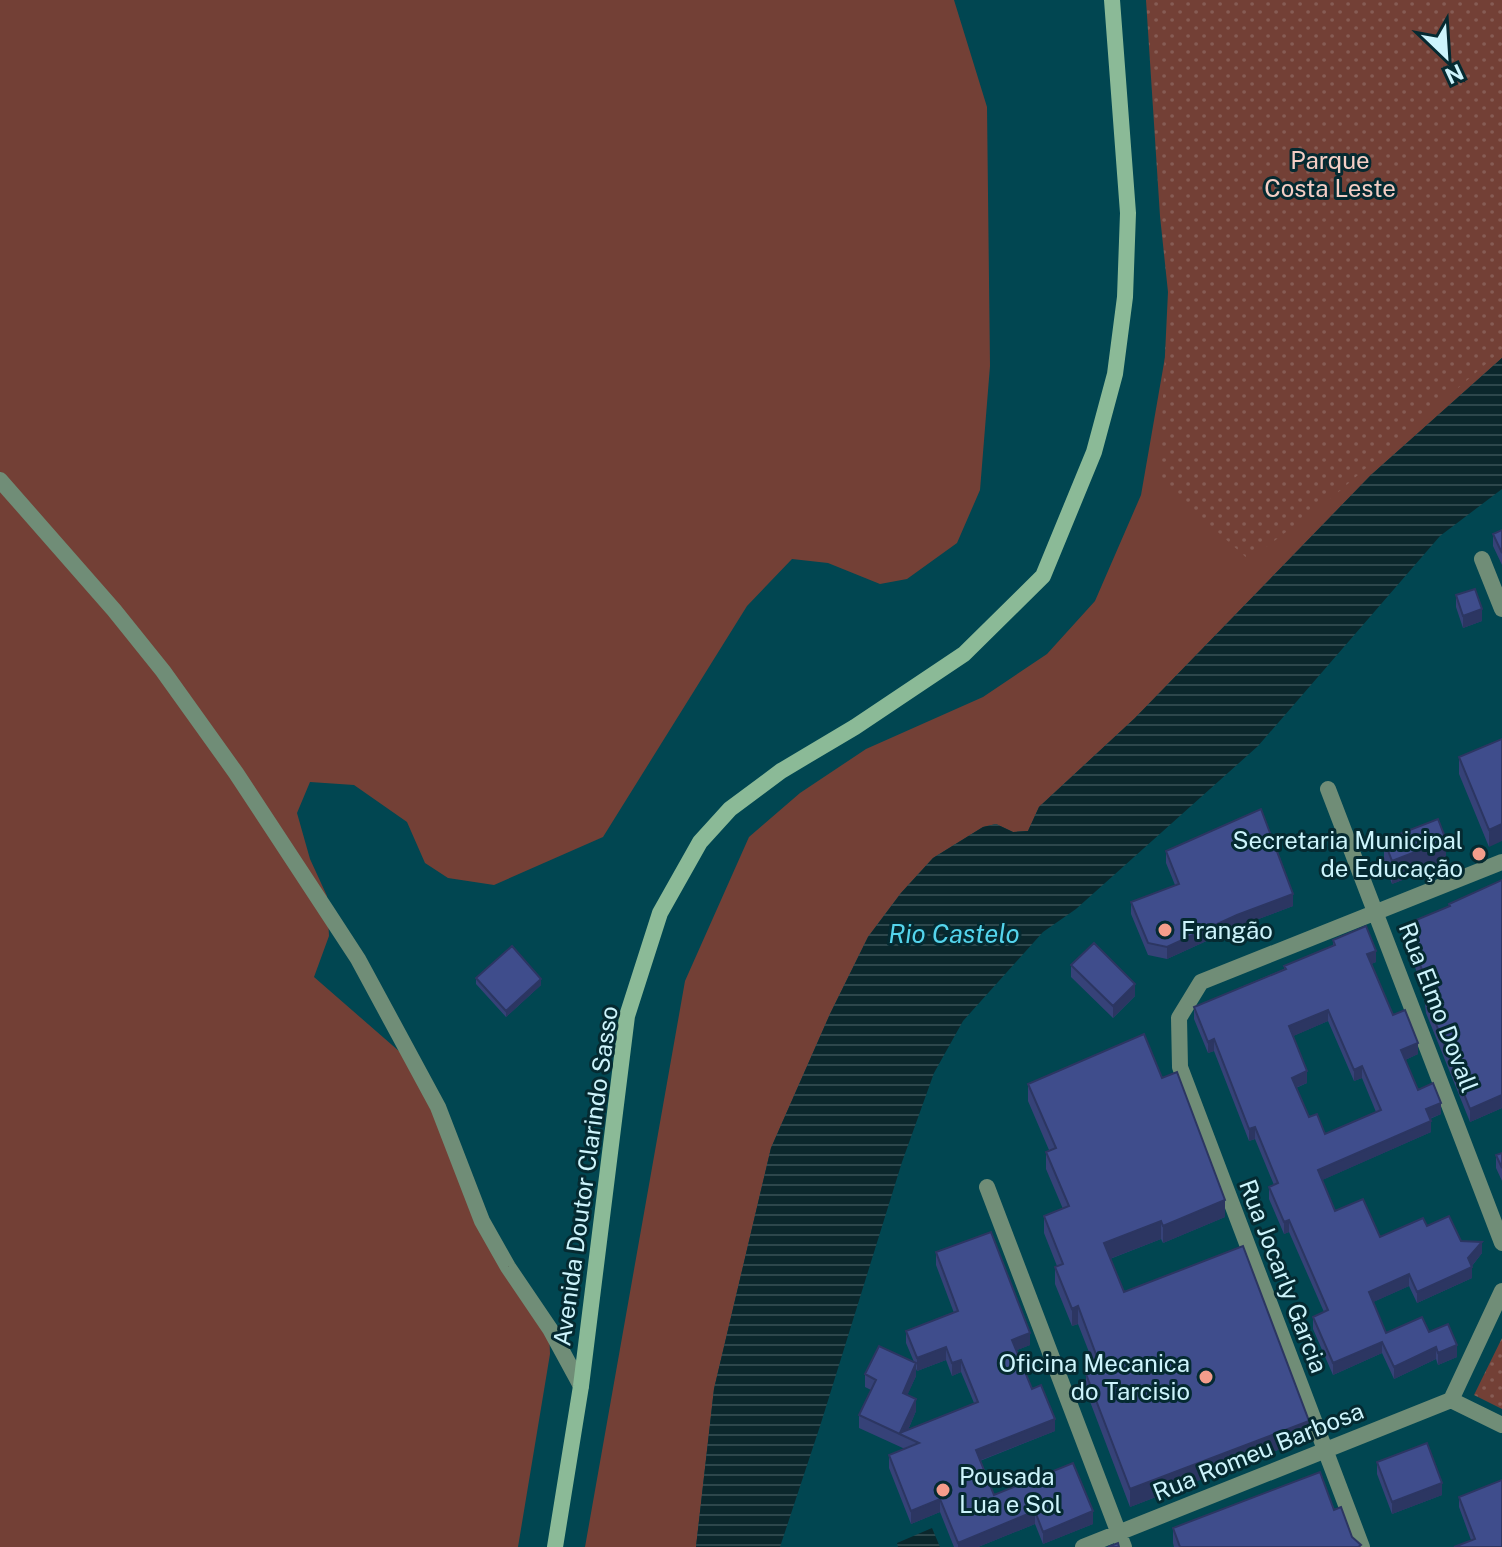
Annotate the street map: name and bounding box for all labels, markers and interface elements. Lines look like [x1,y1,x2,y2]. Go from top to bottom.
north arrow [1406,16,1486,96]
text: N [1441,59,1468,90]
park label: Parque Costa Leste [1264,146,1396,202]
place label: Secretaria Municipal de Educação [1232,826,1463,882]
marker: Secretaria Municipal de Educação [1470,845,1488,863]
place label: Frangão [1181,916,1273,944]
water label: Rio Castelo [888,918,1020,949]
street label: Rua Elmo Dovall [1394,918,1484,1096]
marker: Frangão [1156,921,1174,939]
street label: Avenida Doutor Clarindo Sasso [547,1004,623,1348]
street label: Rua Jocarly Garcia [1234,1175,1334,1377]
place label: Oficina Mecanica do Tarcisio [998,1349,1190,1405]
marker: Oficina Mecanica do Tarcisio [1197,1368,1215,1386]
street label: Rua Romeu Barbosa [1149,1396,1367,1506]
place label: Pousada Lua e Sol [959,1462,1062,1518]
marker: Pousada Lua e Sol [934,1481,952,1499]

